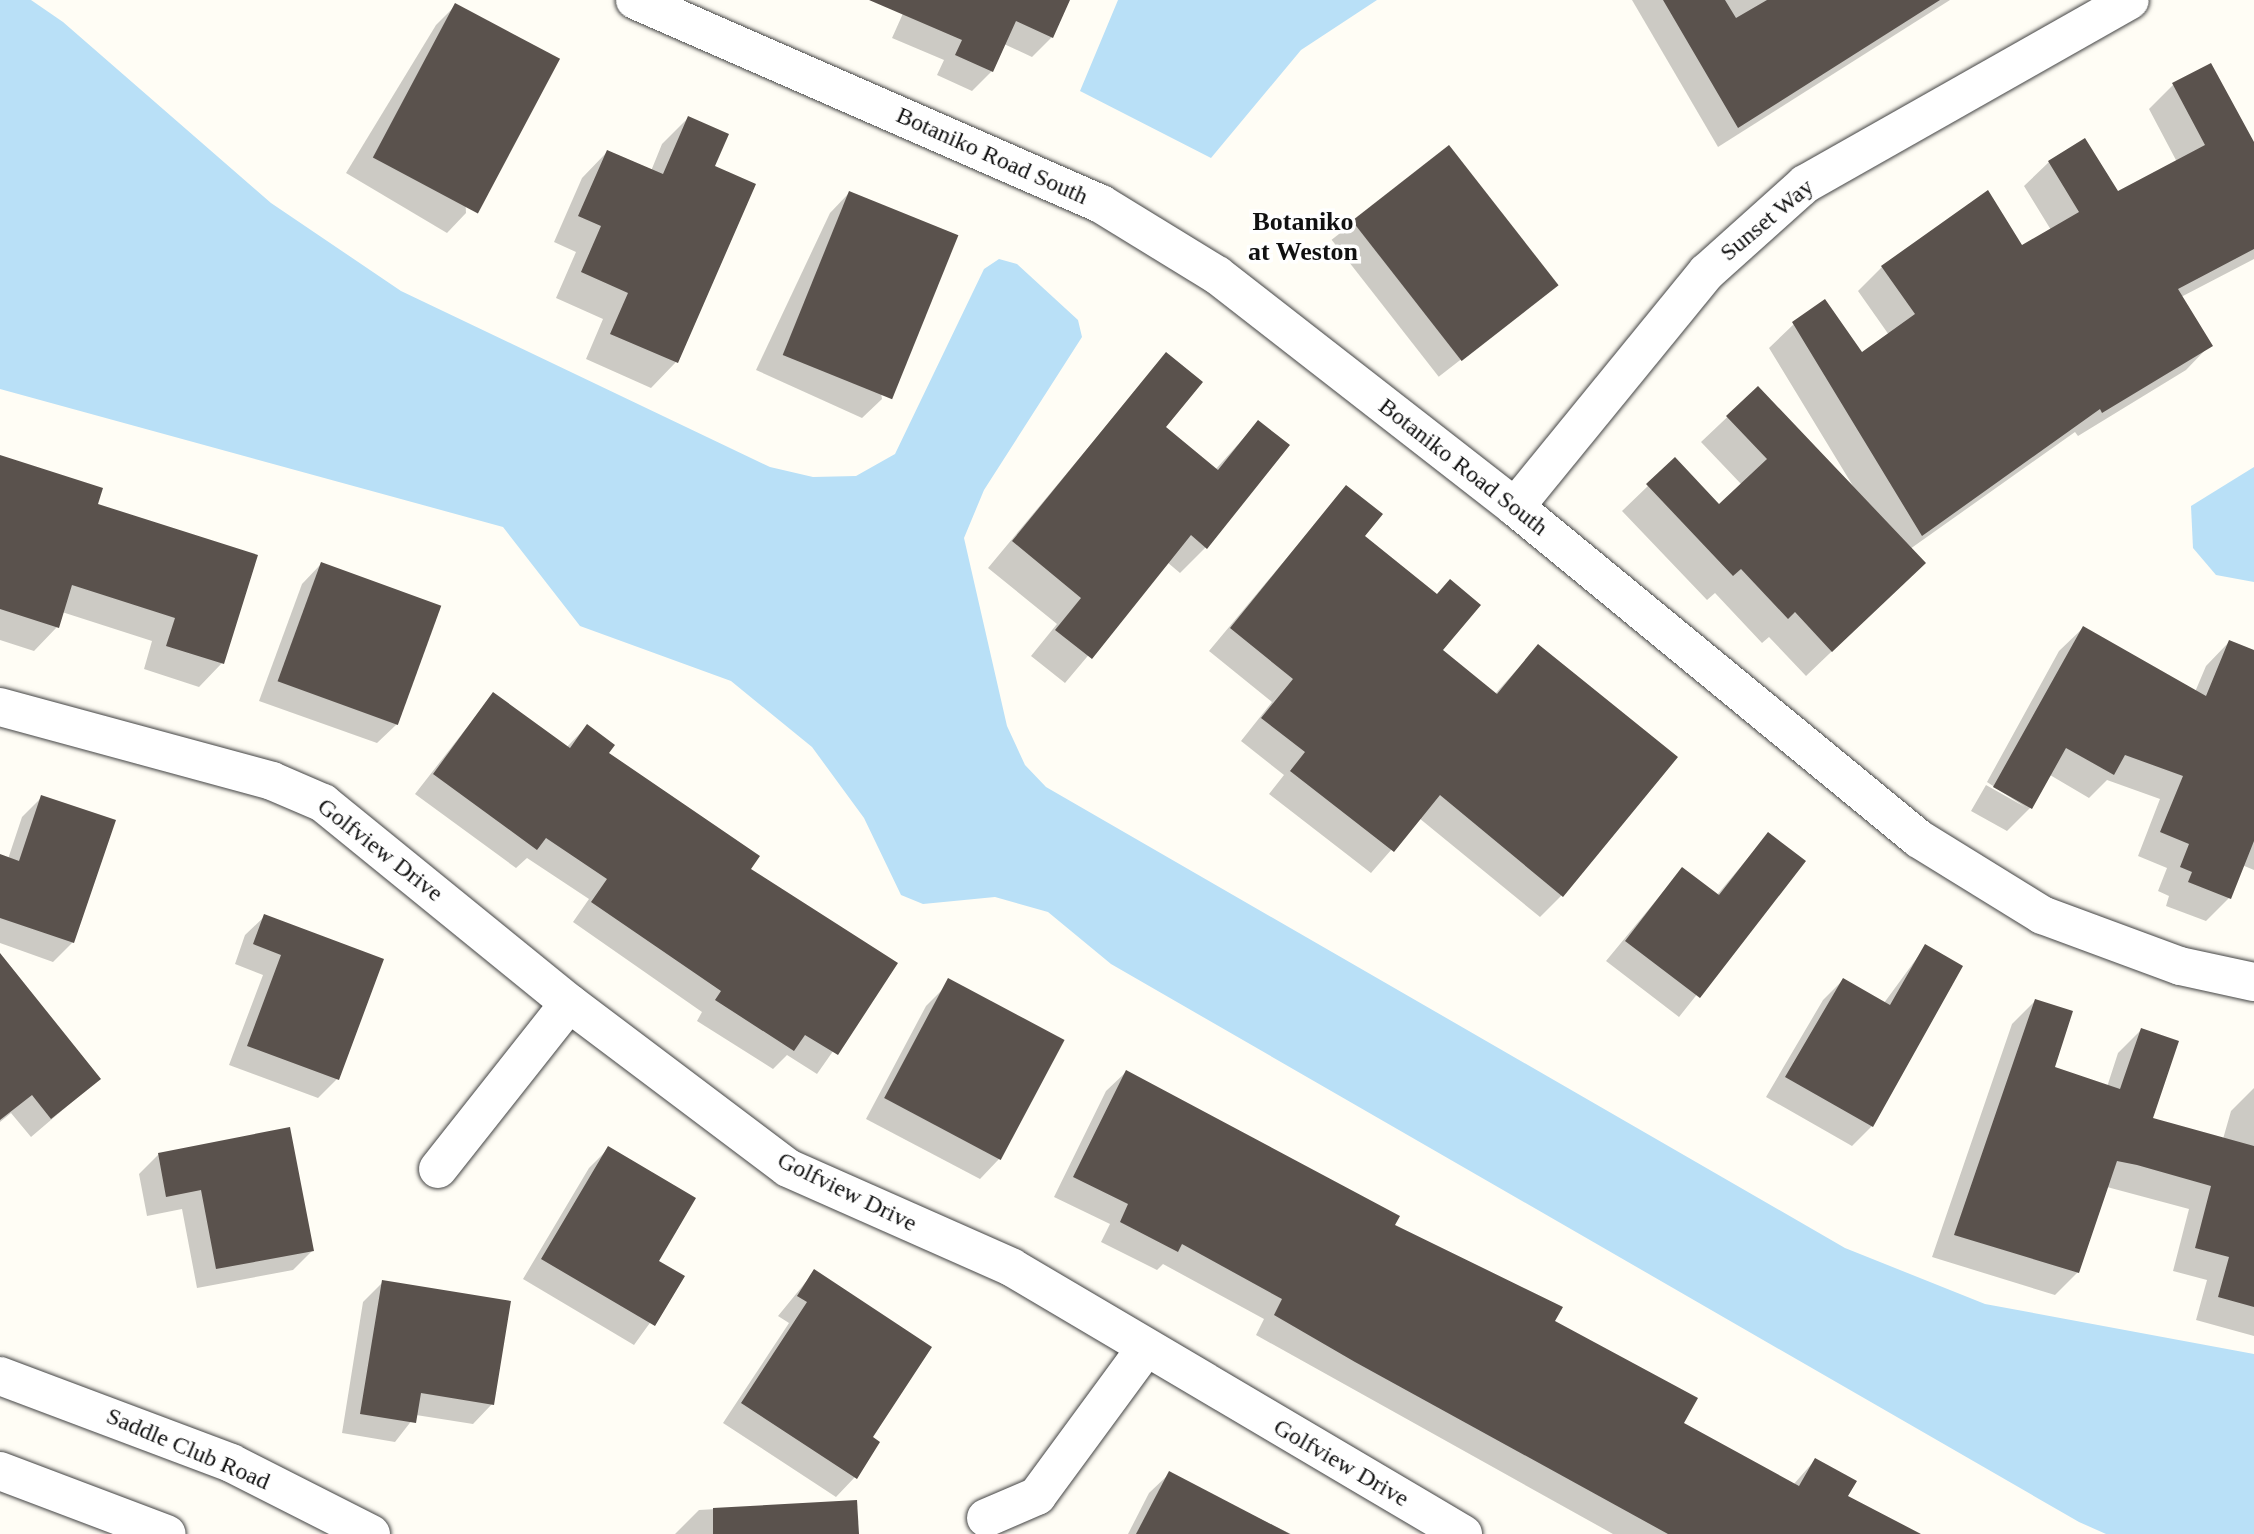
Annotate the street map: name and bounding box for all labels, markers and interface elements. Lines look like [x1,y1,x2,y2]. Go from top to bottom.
street label: Botaniko Road South [892,101,1092,211]
street label: Sunset Way [1714,173,1820,267]
district label: Botaniko at Weston [1248,206,1358,268]
street label: Botaniko Road South [1373,392,1553,542]
street label: Golfview Drive [312,792,448,908]
street label: Golfview Drive [773,1146,921,1238]
street label: Saddle Club Road [102,1402,274,1496]
street label: Golfview Drive [1268,1413,1414,1513]

